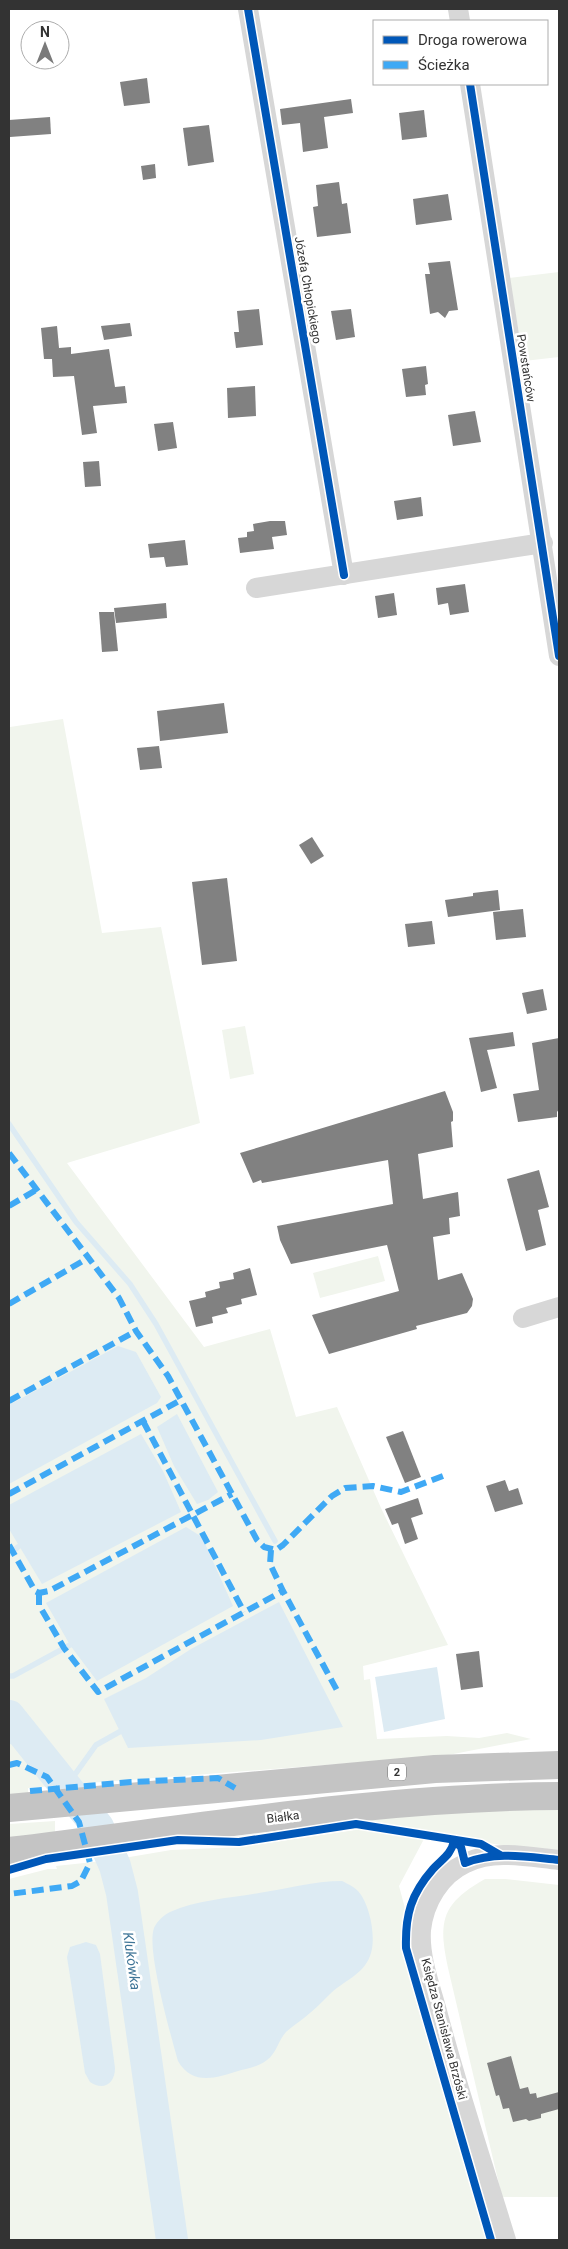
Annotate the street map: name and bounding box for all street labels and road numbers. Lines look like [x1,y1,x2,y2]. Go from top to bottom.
street label: Józefa Chłopickiego [292,235,324,345]
street label: Powstańców [514,333,538,403]
road number: 2 [388,1764,406,1780]
street label: Białka [266,1808,300,1826]
street label: Księdza Stanisława Brzóski [418,1957,470,2102]

